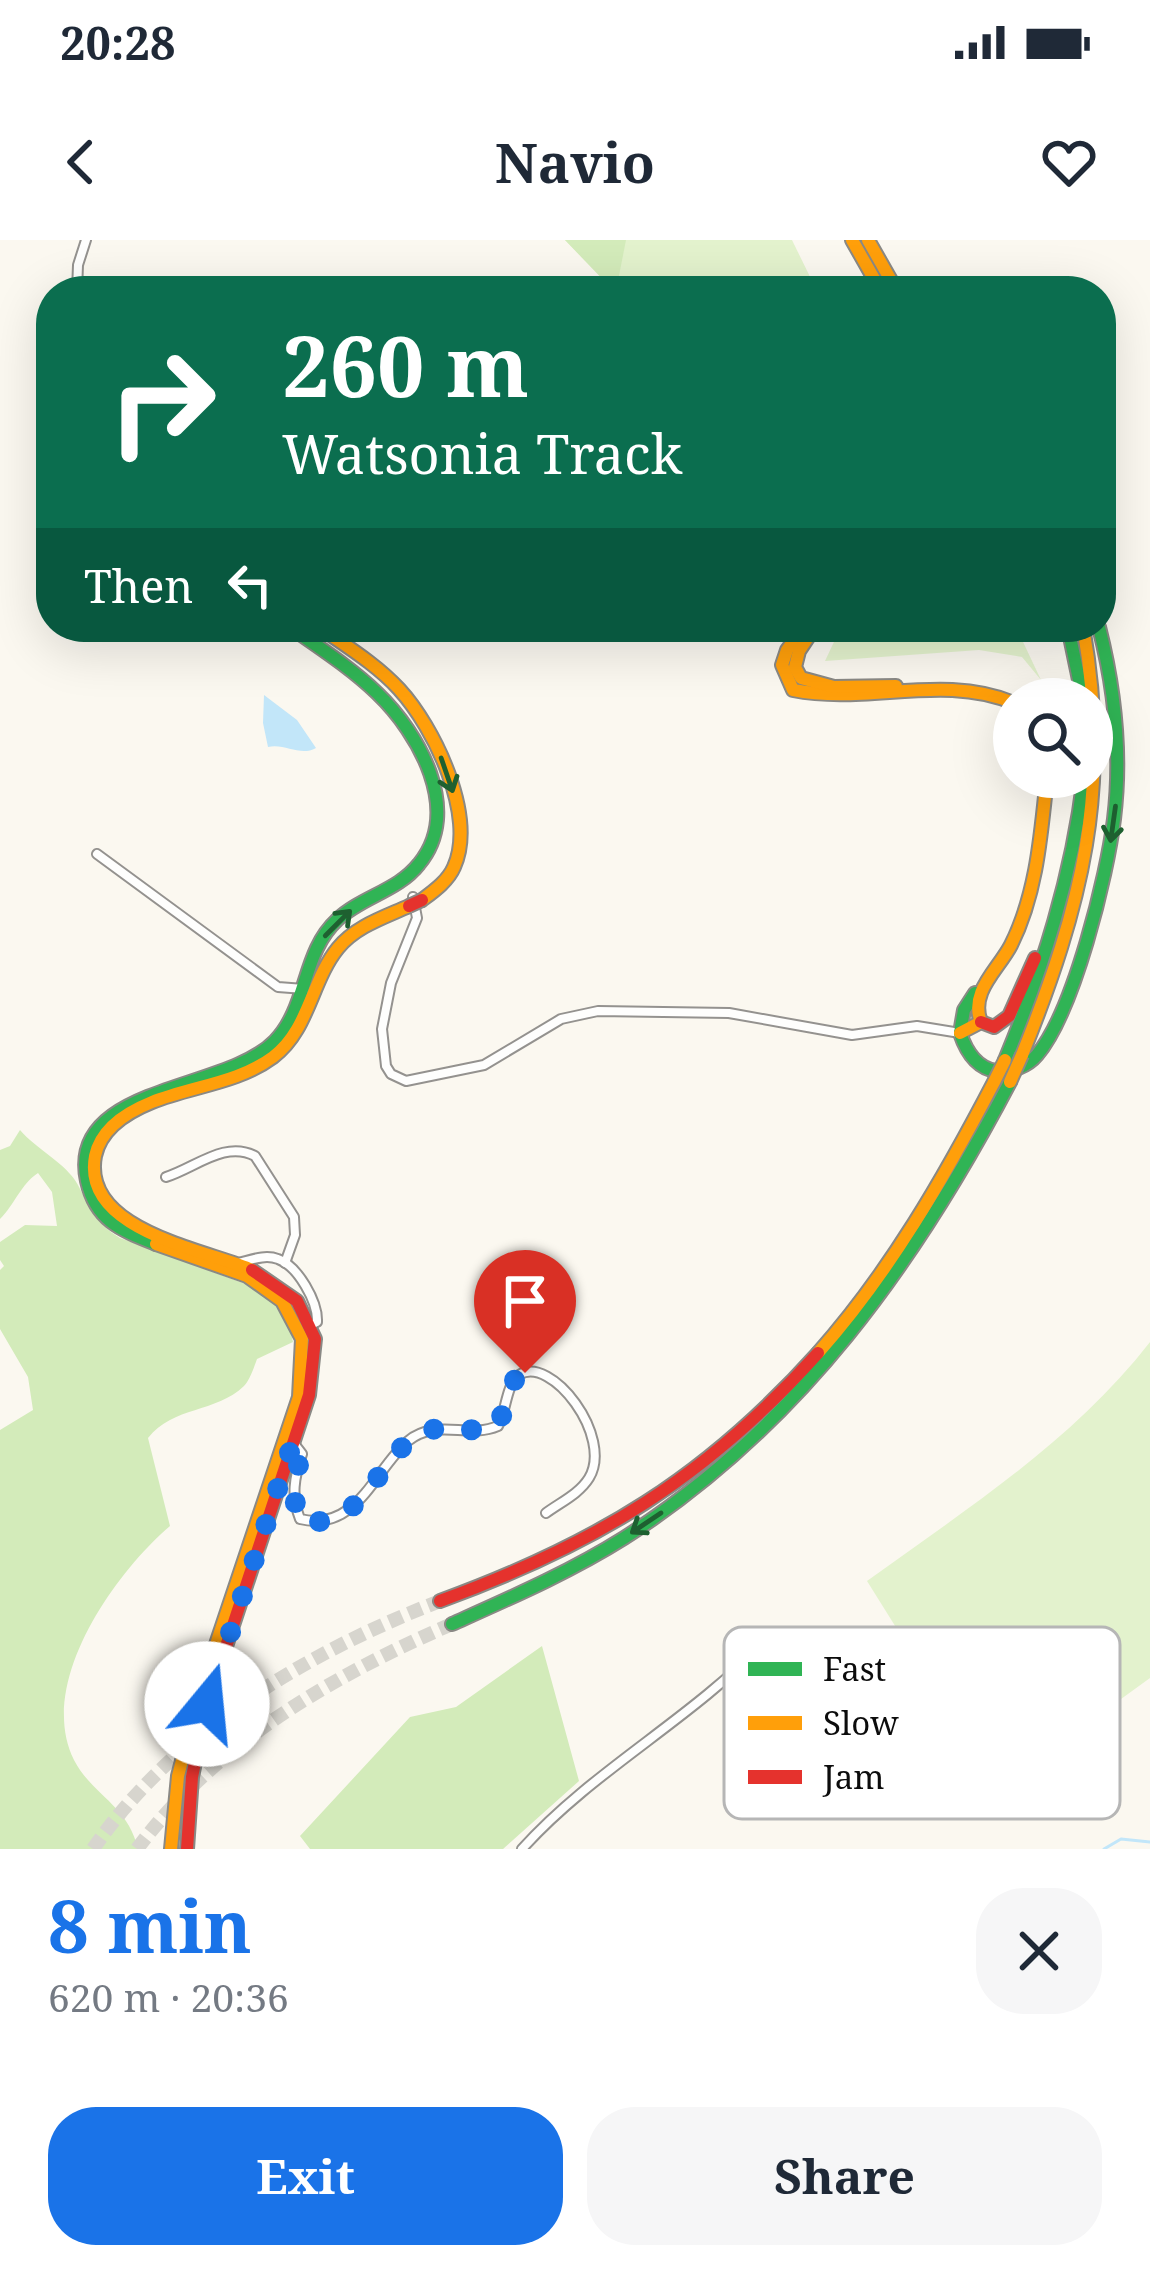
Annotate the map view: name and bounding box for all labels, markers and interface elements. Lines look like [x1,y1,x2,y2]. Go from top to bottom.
text: 20:28 [60,12,175,73]
text: Navio [495,125,655,199]
icon: back [48,129,114,195]
icon: heart [1036,129,1102,195]
text: 260 m [282,307,529,422]
icon: right [84,324,240,480]
text: Watsonia Track [282,416,682,490]
icon: left [217,552,283,618]
text: Then [84,555,193,616]
map controls [993,678,1113,798]
button: search [993,678,1113,798]
one-way arrow [438,756,459,793]
one-way arrow [1101,804,1124,843]
one-way arrow [322,908,352,938]
pin [474,1250,576,1373]
icon: arrive [492,1268,558,1334]
one-way arrow [630,1510,664,1535]
legend [724,1627,1120,1819]
position arrow [144,1641,270,1767]
text: Fast [823,1646,886,1691]
text: Slow [823,1700,899,1745]
text: Jam [822,1754,885,1799]
text: 8 min [48,1876,252,1974]
button: close [976,1888,1102,2014]
text: 620 m · 20:36 [48,1970,289,2023]
button: Exit [48,2107,563,2245]
button: Share [587,2107,1102,2245]

